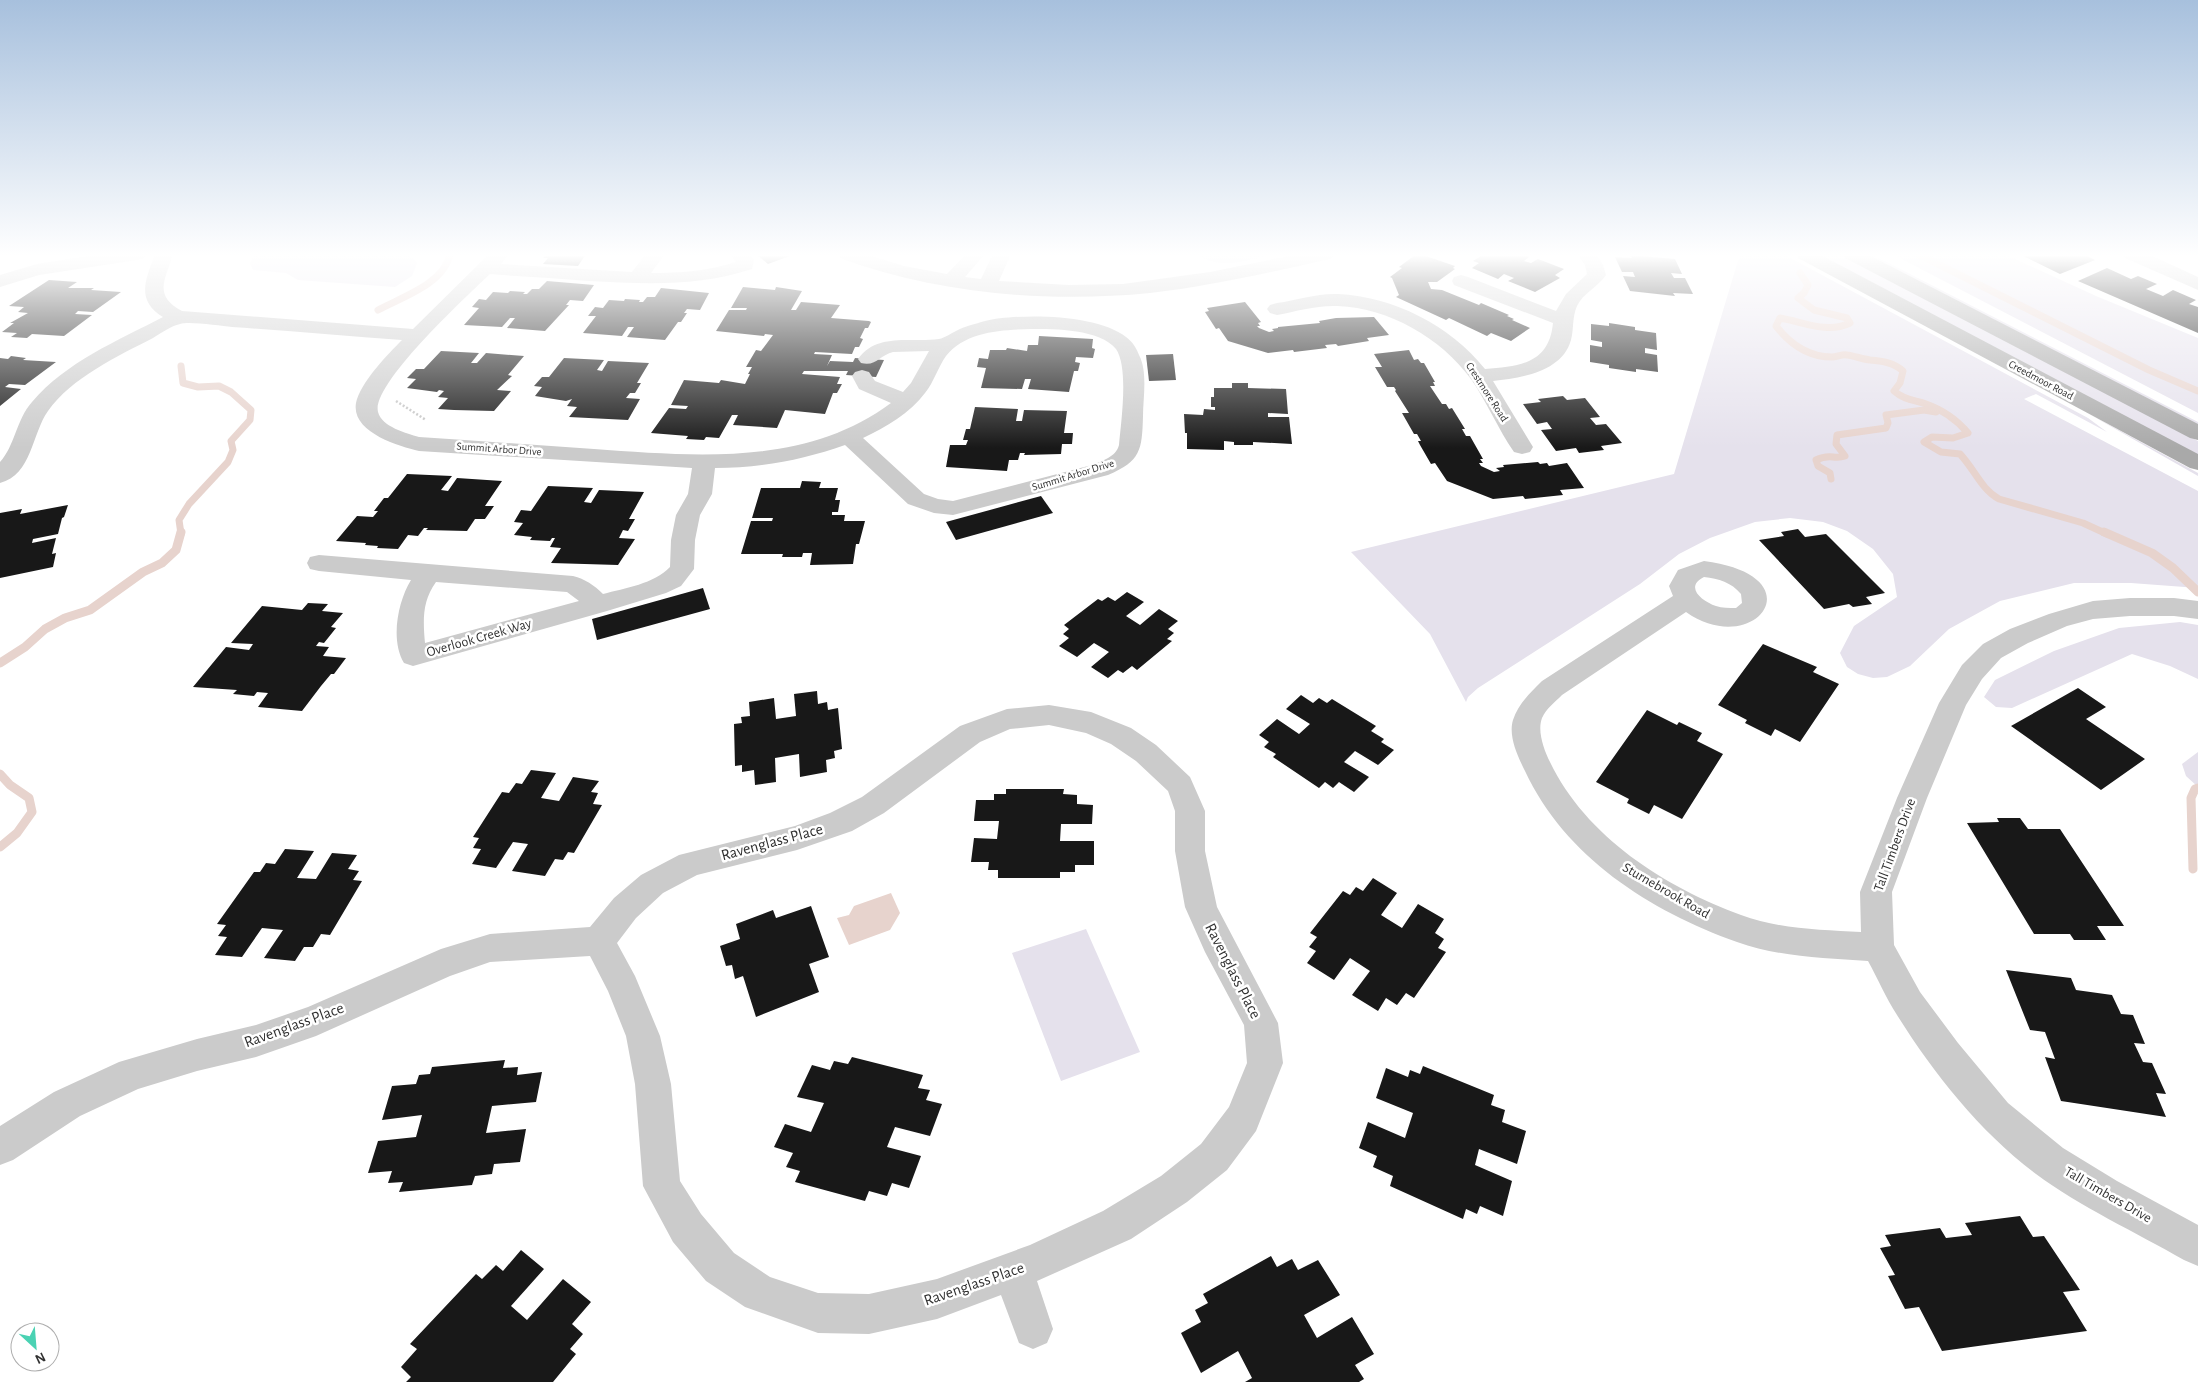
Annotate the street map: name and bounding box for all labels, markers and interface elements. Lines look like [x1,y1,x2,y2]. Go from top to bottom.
street label: Creedmoor Road [2007,358,2075,402]
street label: Crestmore Road [1464,360,1510,424]
street label: Summit Arbor Drive [456,441,542,457]
street label: Summit Arbor Drive [1031,457,1115,493]
street label: Overlook Creek Way [425,616,533,660]
street label: Tall Timbers Drive [1872,797,1918,893]
street label: Ravenglass Place [719,821,825,863]
street label: Sturnebrook Road [1620,860,1712,922]
street label: Ravenglass Place [1202,921,1264,1021]
street label: Ravenglass Place [242,1000,346,1050]
street label: Tall Timbers Drive [2062,1164,2154,1226]
street label: Ravenglass Place [922,1259,1026,1309]
north arrow [10,1322,60,1372]
text: N [33,1349,48,1366]

